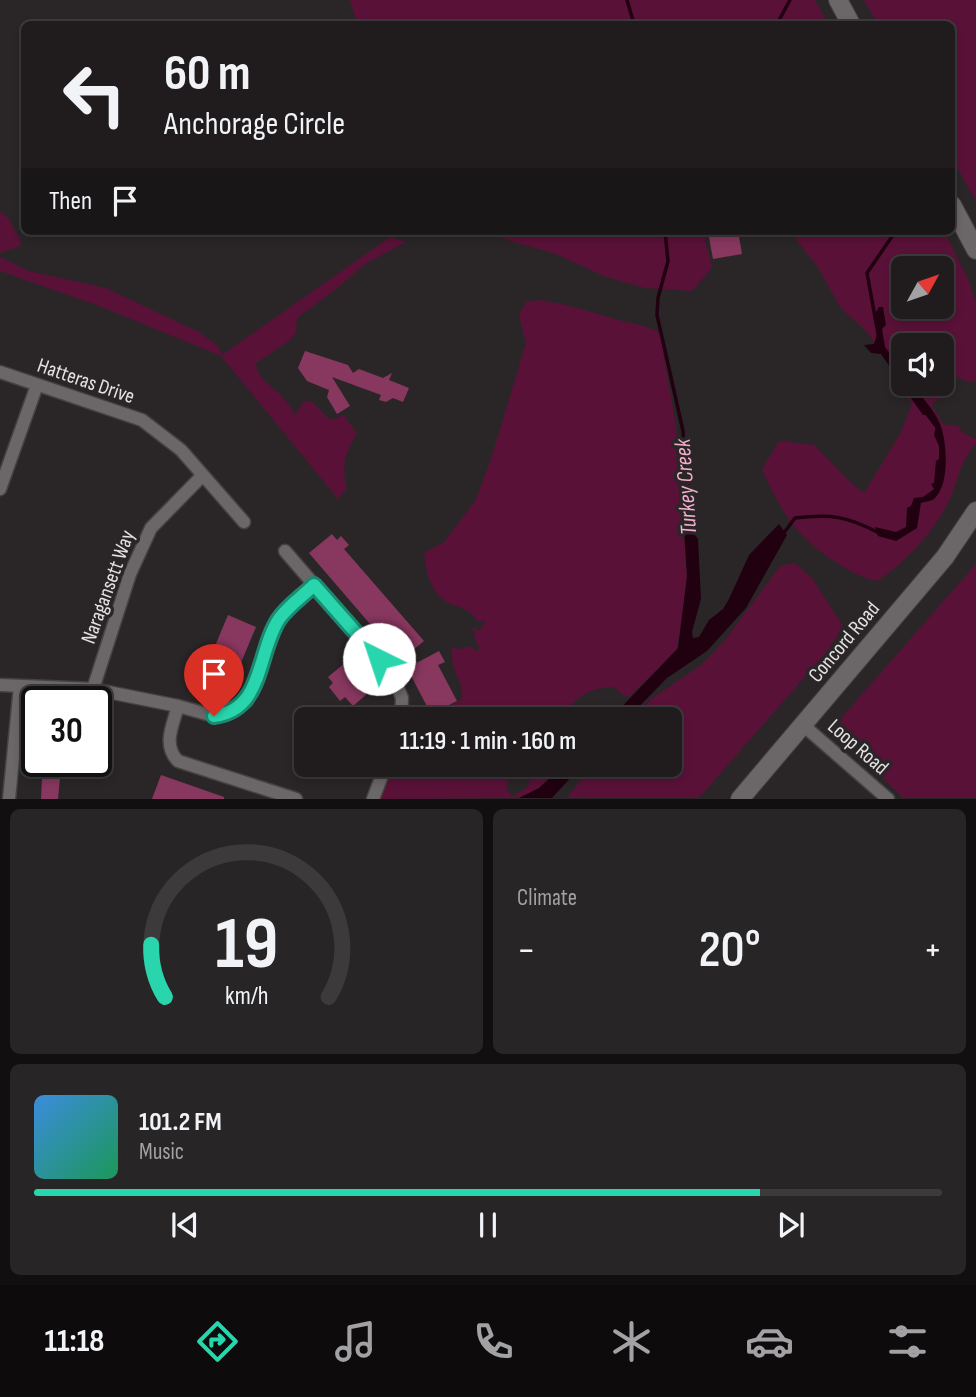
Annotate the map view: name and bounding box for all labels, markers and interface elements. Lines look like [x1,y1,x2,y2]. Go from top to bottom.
text: 60 m [164,45,251,104]
icon: left [49,49,140,140]
text: Anchorage Circle [164,105,345,144]
icon: arrive [106,182,144,220]
text: Then [49,186,92,217]
north arrow [891,256,954,318]
map controls [891,256,954,396]
button: sound [891,333,954,396]
street label: Hatteras Drive [34,353,138,409]
water label: Turkey Creek [669,437,703,536]
street label: Naragansett Way [76,527,140,647]
street label: Concord Road [803,597,885,687]
position arrow [342,622,416,696]
pin [184,644,244,716]
icon: arrive [195,655,233,693]
speed limit sign: 30 [21,686,112,777]
street label: Loop Road [823,714,893,780]
text: 11:19 · 1 min · 160 m [400,726,576,757]
text: Climate [517,884,577,912]
text: 19 [215,902,278,990]
text: 20° [698,919,761,982]
text: − [517,928,536,973]
text: + [923,928,942,973]
text: km/h [225,981,268,1012]
text: 101.2 FM [139,1107,222,1138]
text: Music [139,1138,184,1166]
icon: previous [166,1206,204,1244]
icon: pause [469,1206,507,1244]
icon: next [772,1206,810,1244]
icon: directions [193,1317,242,1366]
icon: music [331,1317,380,1366]
icon: phone [469,1317,518,1366]
icon: climate [607,1317,656,1366]
icon: car [745,1317,794,1366]
icon: filters [883,1317,932,1366]
text: 11:18 [44,1322,104,1361]

